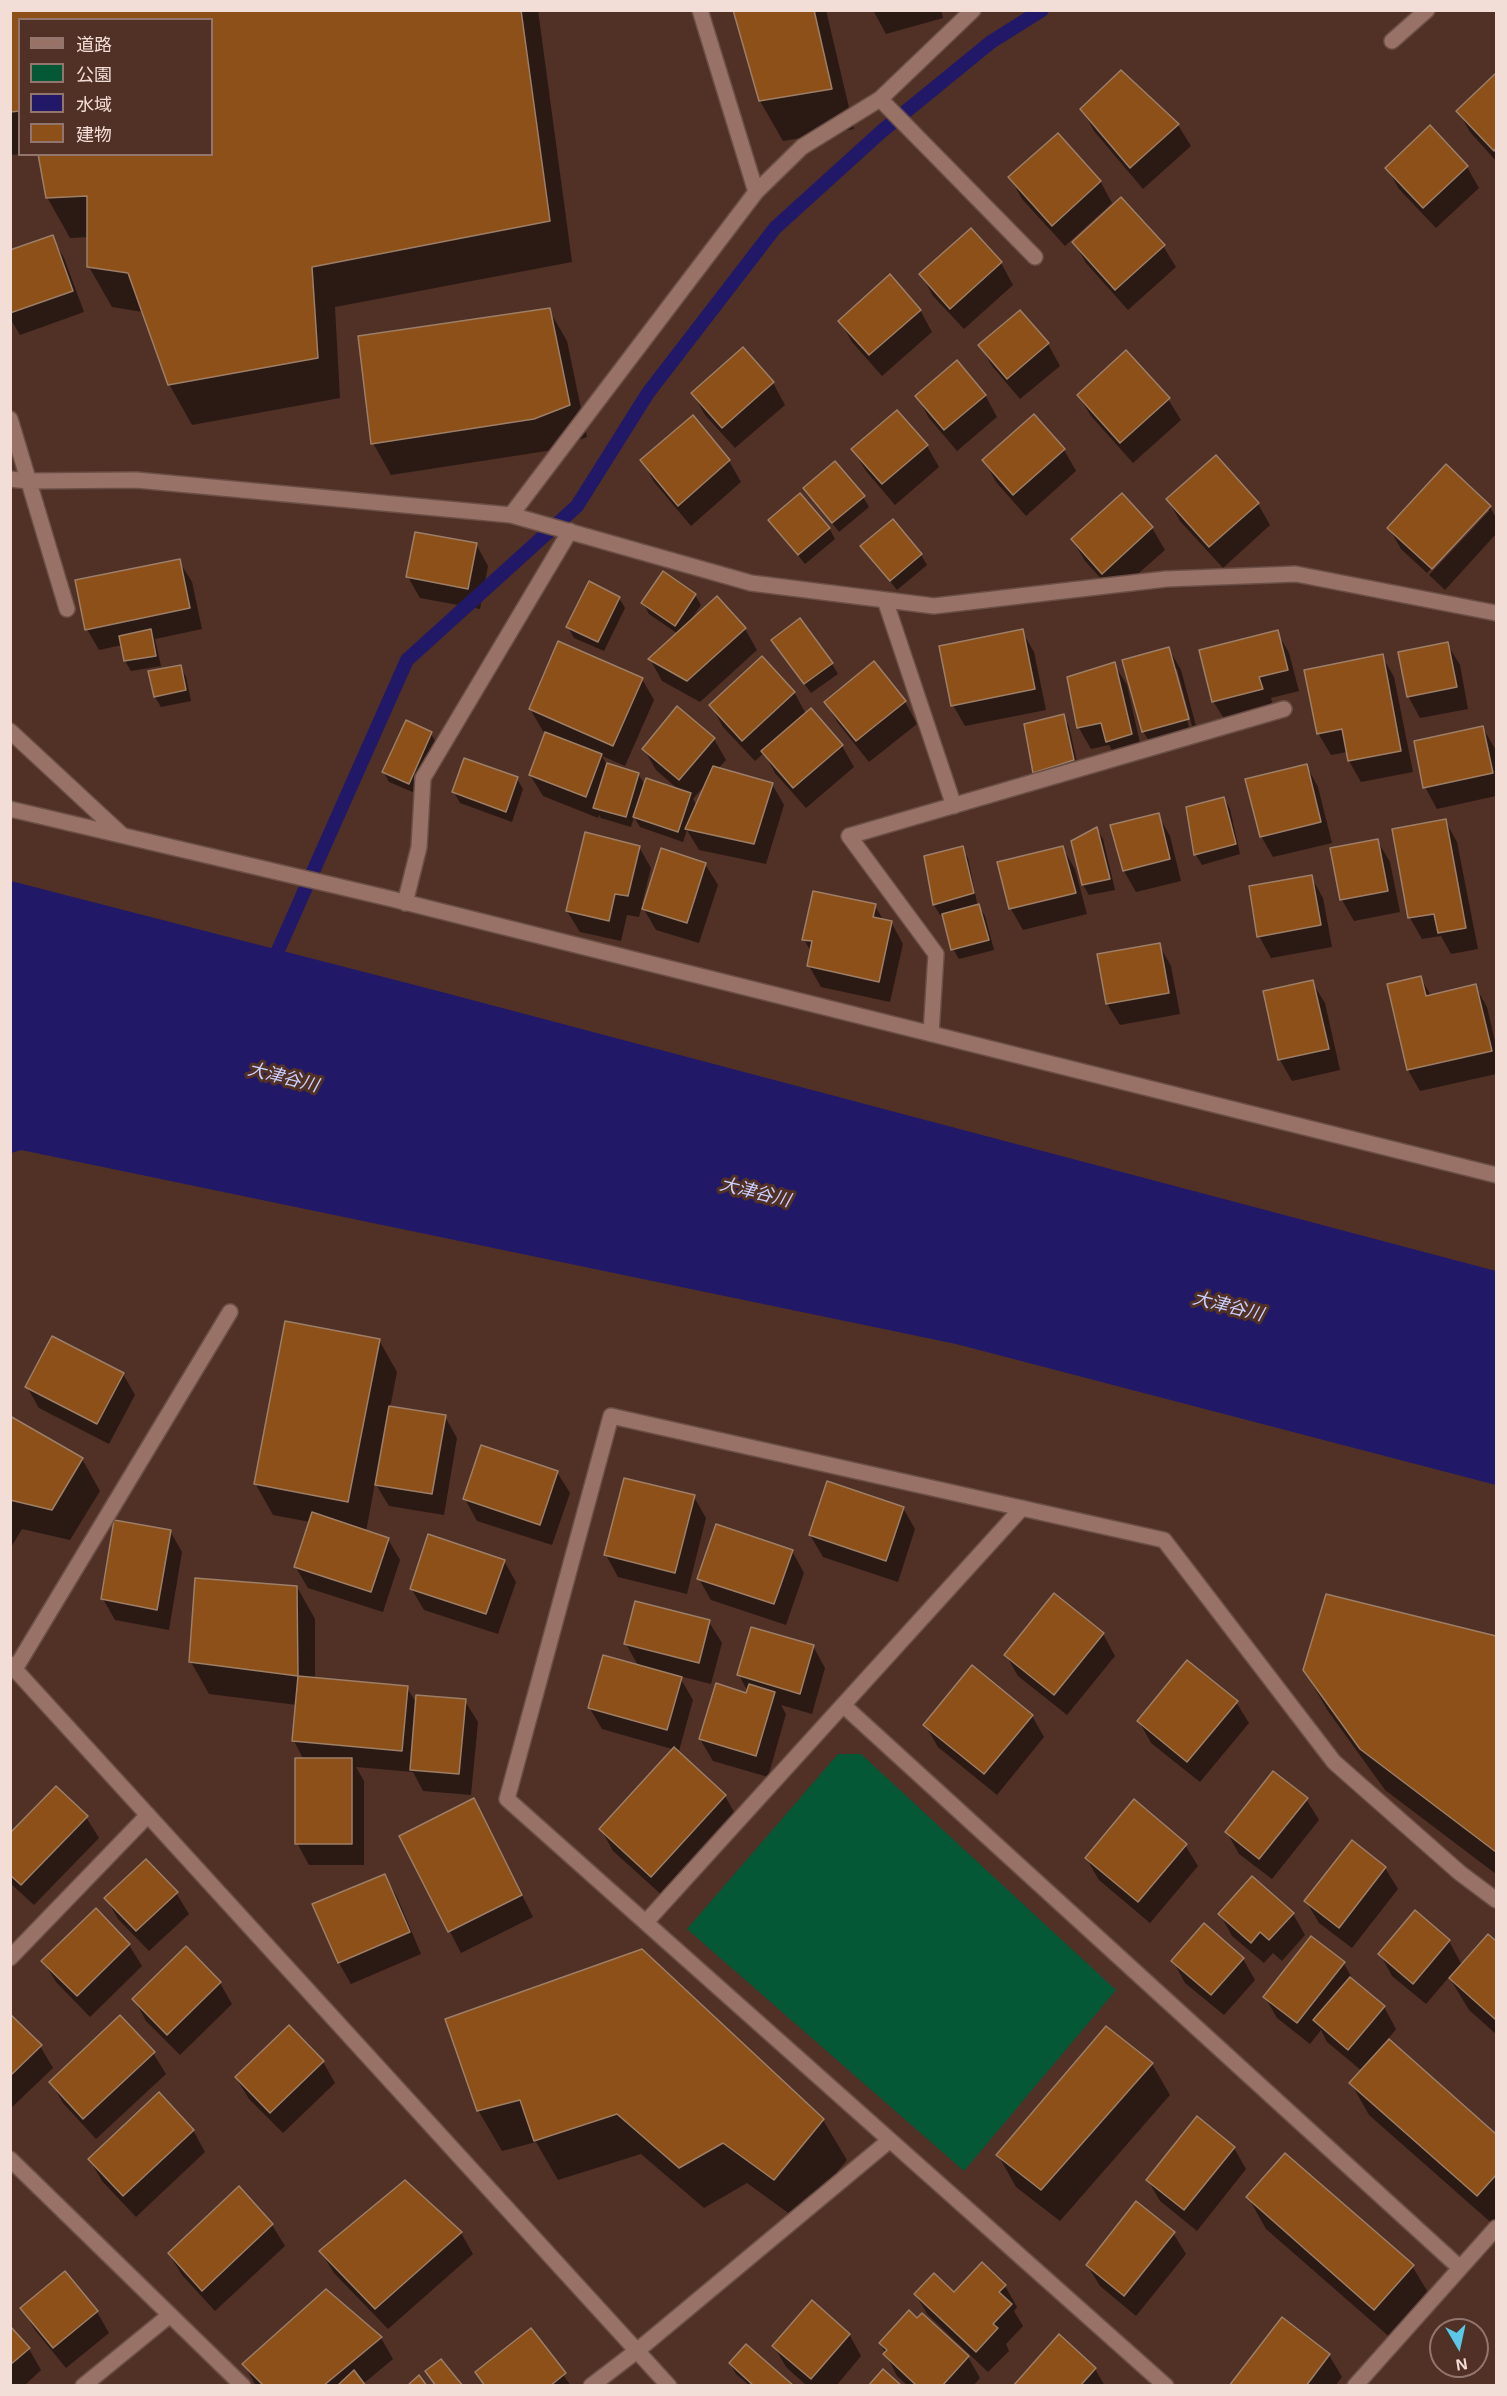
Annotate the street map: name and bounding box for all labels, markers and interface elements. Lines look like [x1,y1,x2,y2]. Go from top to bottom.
legend [18,18,213,156]
text: 道路 [76,35,112,55]
text: 公園 [76,65,112,85]
text: 水域 [76,95,112,115]
text: 建物 [76,125,112,145]
water label: 大津谷川 [245,1059,321,1097]
water label: 大津谷川 [717,1174,793,1212]
water label: 大津谷川 [1190,1288,1266,1326]
north arrow [1429,2318,1489,2378]
text: N [1455,2355,1469,2374]

